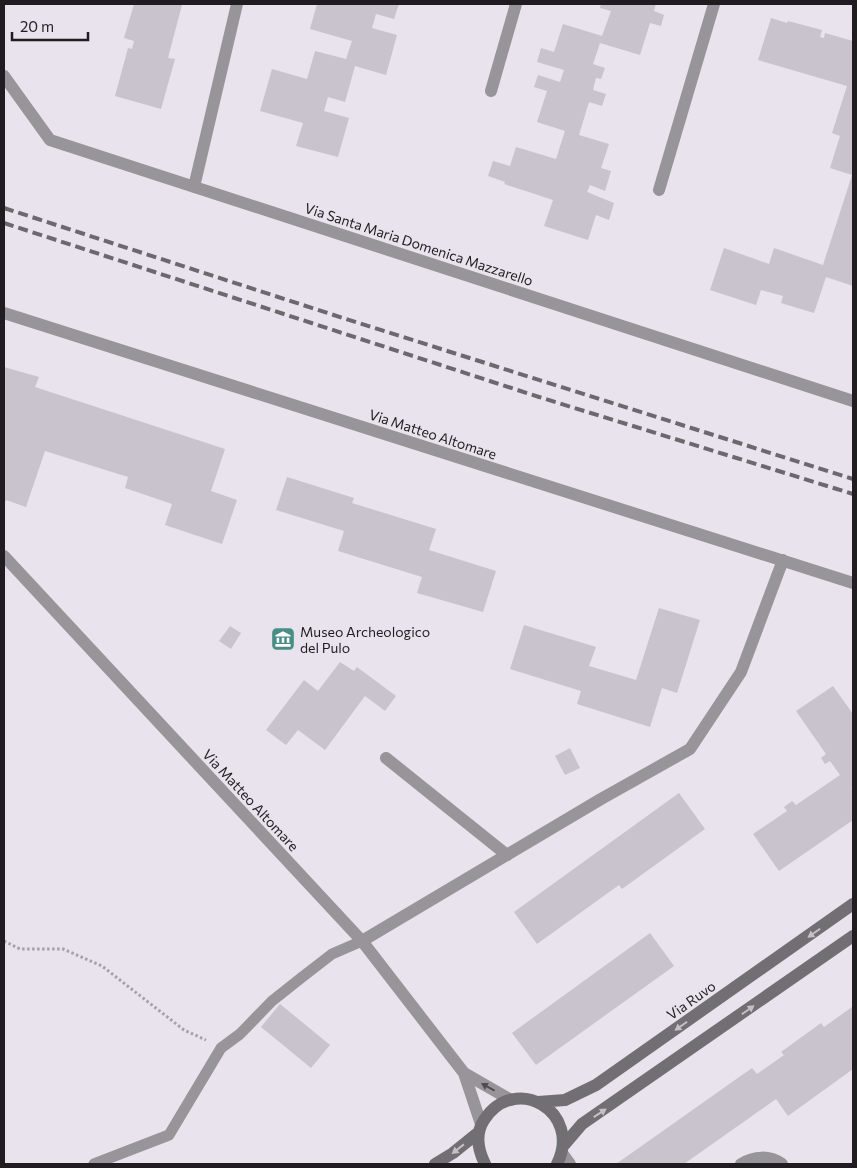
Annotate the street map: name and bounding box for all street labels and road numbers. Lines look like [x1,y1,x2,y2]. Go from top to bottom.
street label: Via Santa Maria Domenica Mazzarello [303,199,535,289]
street label: Via Matteo Altomare [367,405,499,463]
street label: Via Matteo Altomare [199,746,303,854]
street label: Via Ruvo [663,977,719,1023]

